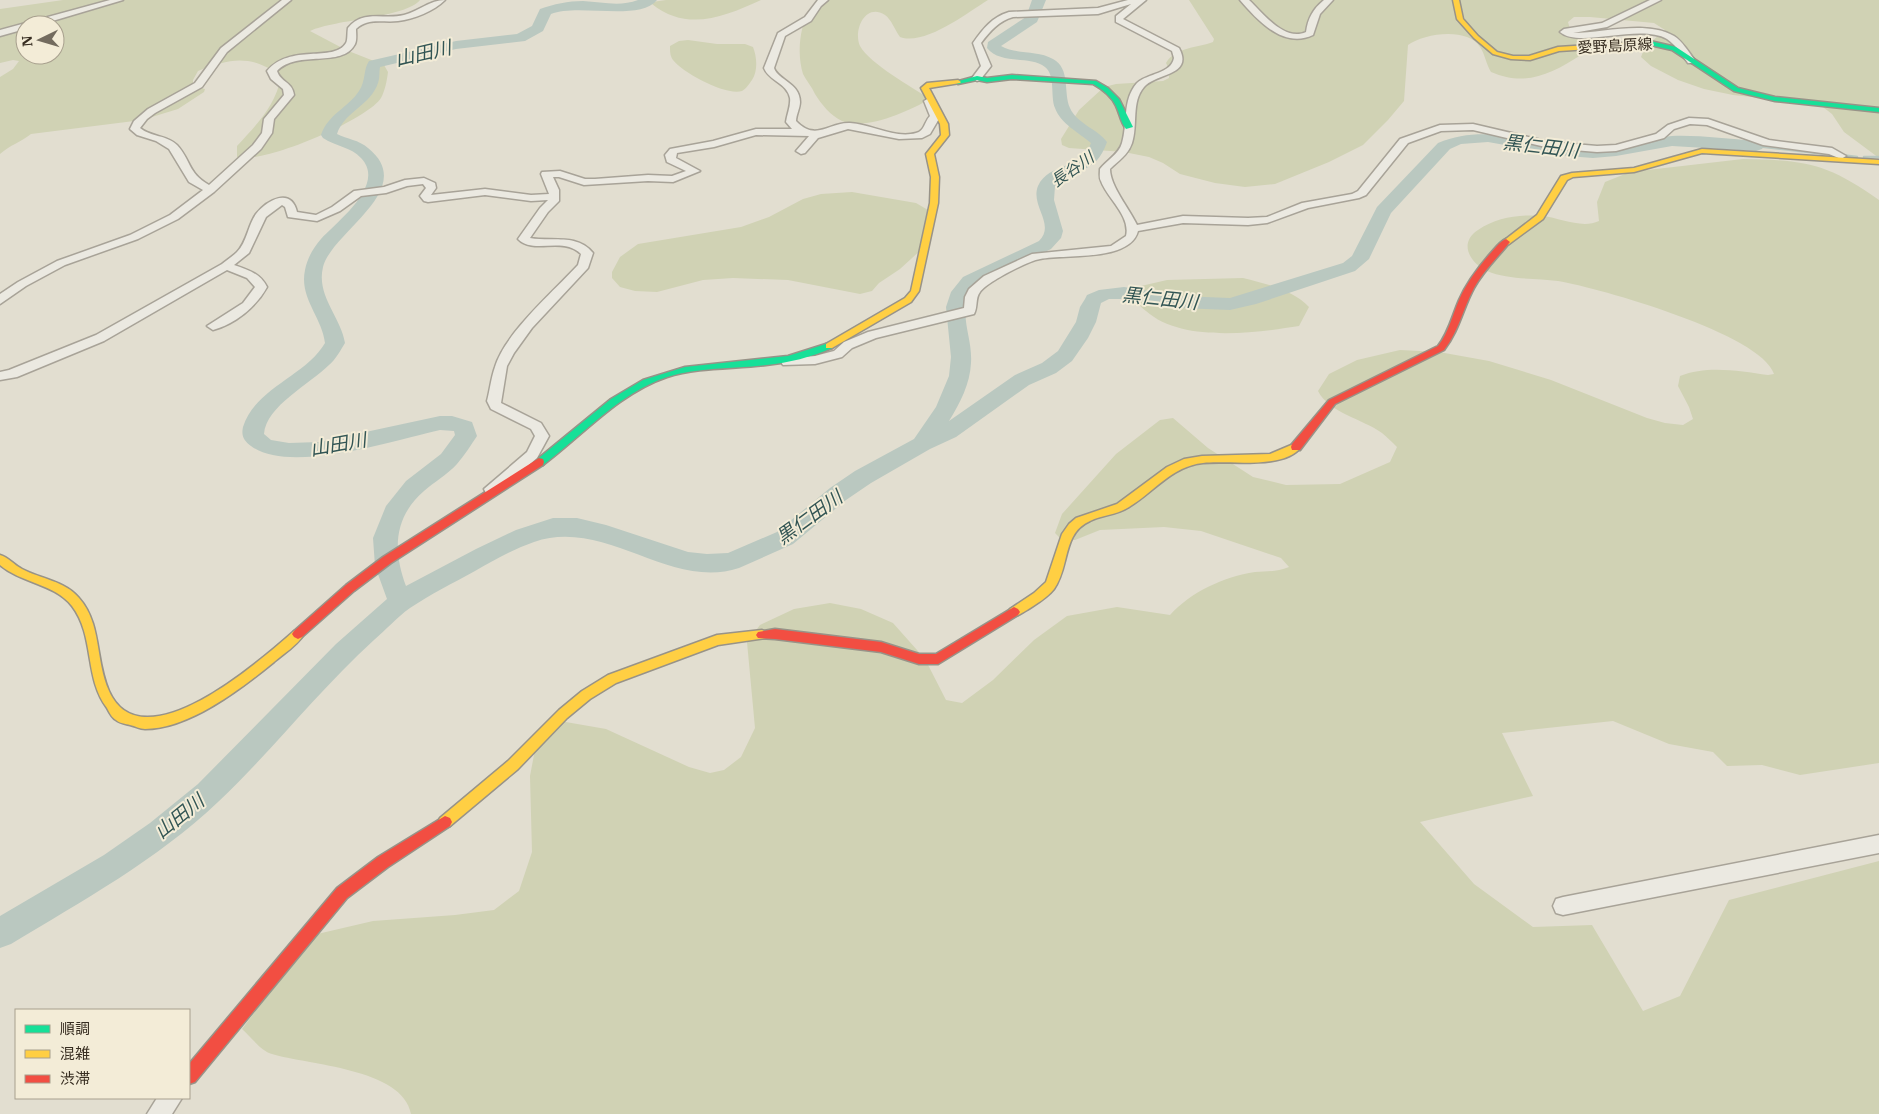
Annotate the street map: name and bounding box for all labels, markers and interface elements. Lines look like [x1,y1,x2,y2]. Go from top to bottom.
north arrow [15,15,65,65]
water label: 山田川 [393,34,455,71]
street label: 愛野島原線 [1577,34,1653,57]
text: N [18,35,36,47]
water label: 黒仁田川 [1502,129,1582,163]
water label: 長谷川 [1047,146,1099,191]
water label: 黒仁田川 [1121,282,1201,314]
water label: 山田川 [308,427,370,461]
water label: 黒仁田川 [771,484,848,549]
water label: 山田川 [149,787,210,843]
legend [15,1009,190,1099]
text: 順調 [60,1019,90,1038]
text: 混雑 [60,1044,90,1063]
text: 渋滞 [60,1069,90,1088]

